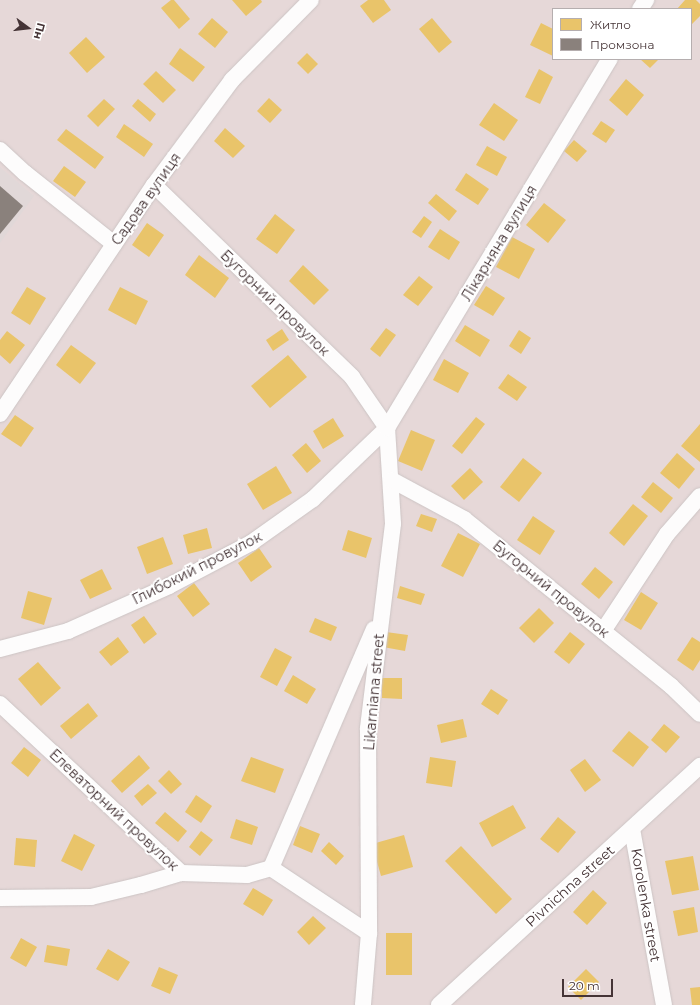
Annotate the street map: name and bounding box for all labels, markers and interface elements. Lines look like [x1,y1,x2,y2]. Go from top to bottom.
north arrow [8,8,48,48]
legend [552,8,692,60]
text: Житло [590,17,631,32]
text: Пн [31,21,48,41]
text: Промзона [590,37,654,52]
street label: Садова вулиця [108,150,184,248]
street label: Лікарняна вулиця [458,182,540,304]
street label: Бугорний провулок [217,247,333,359]
street label: Глибокий провулок [129,528,265,608]
street label: Бугорний провулок [489,537,613,641]
street label: Likarniana street [361,633,387,751]
street label: Елеваторний провулок [46,746,182,874]
street label: Pivnichna street [522,842,618,930]
street label: Korolenka street [628,847,664,963]
scale bar [564,971,615,997]
text: 20 m [569,978,600,993]

